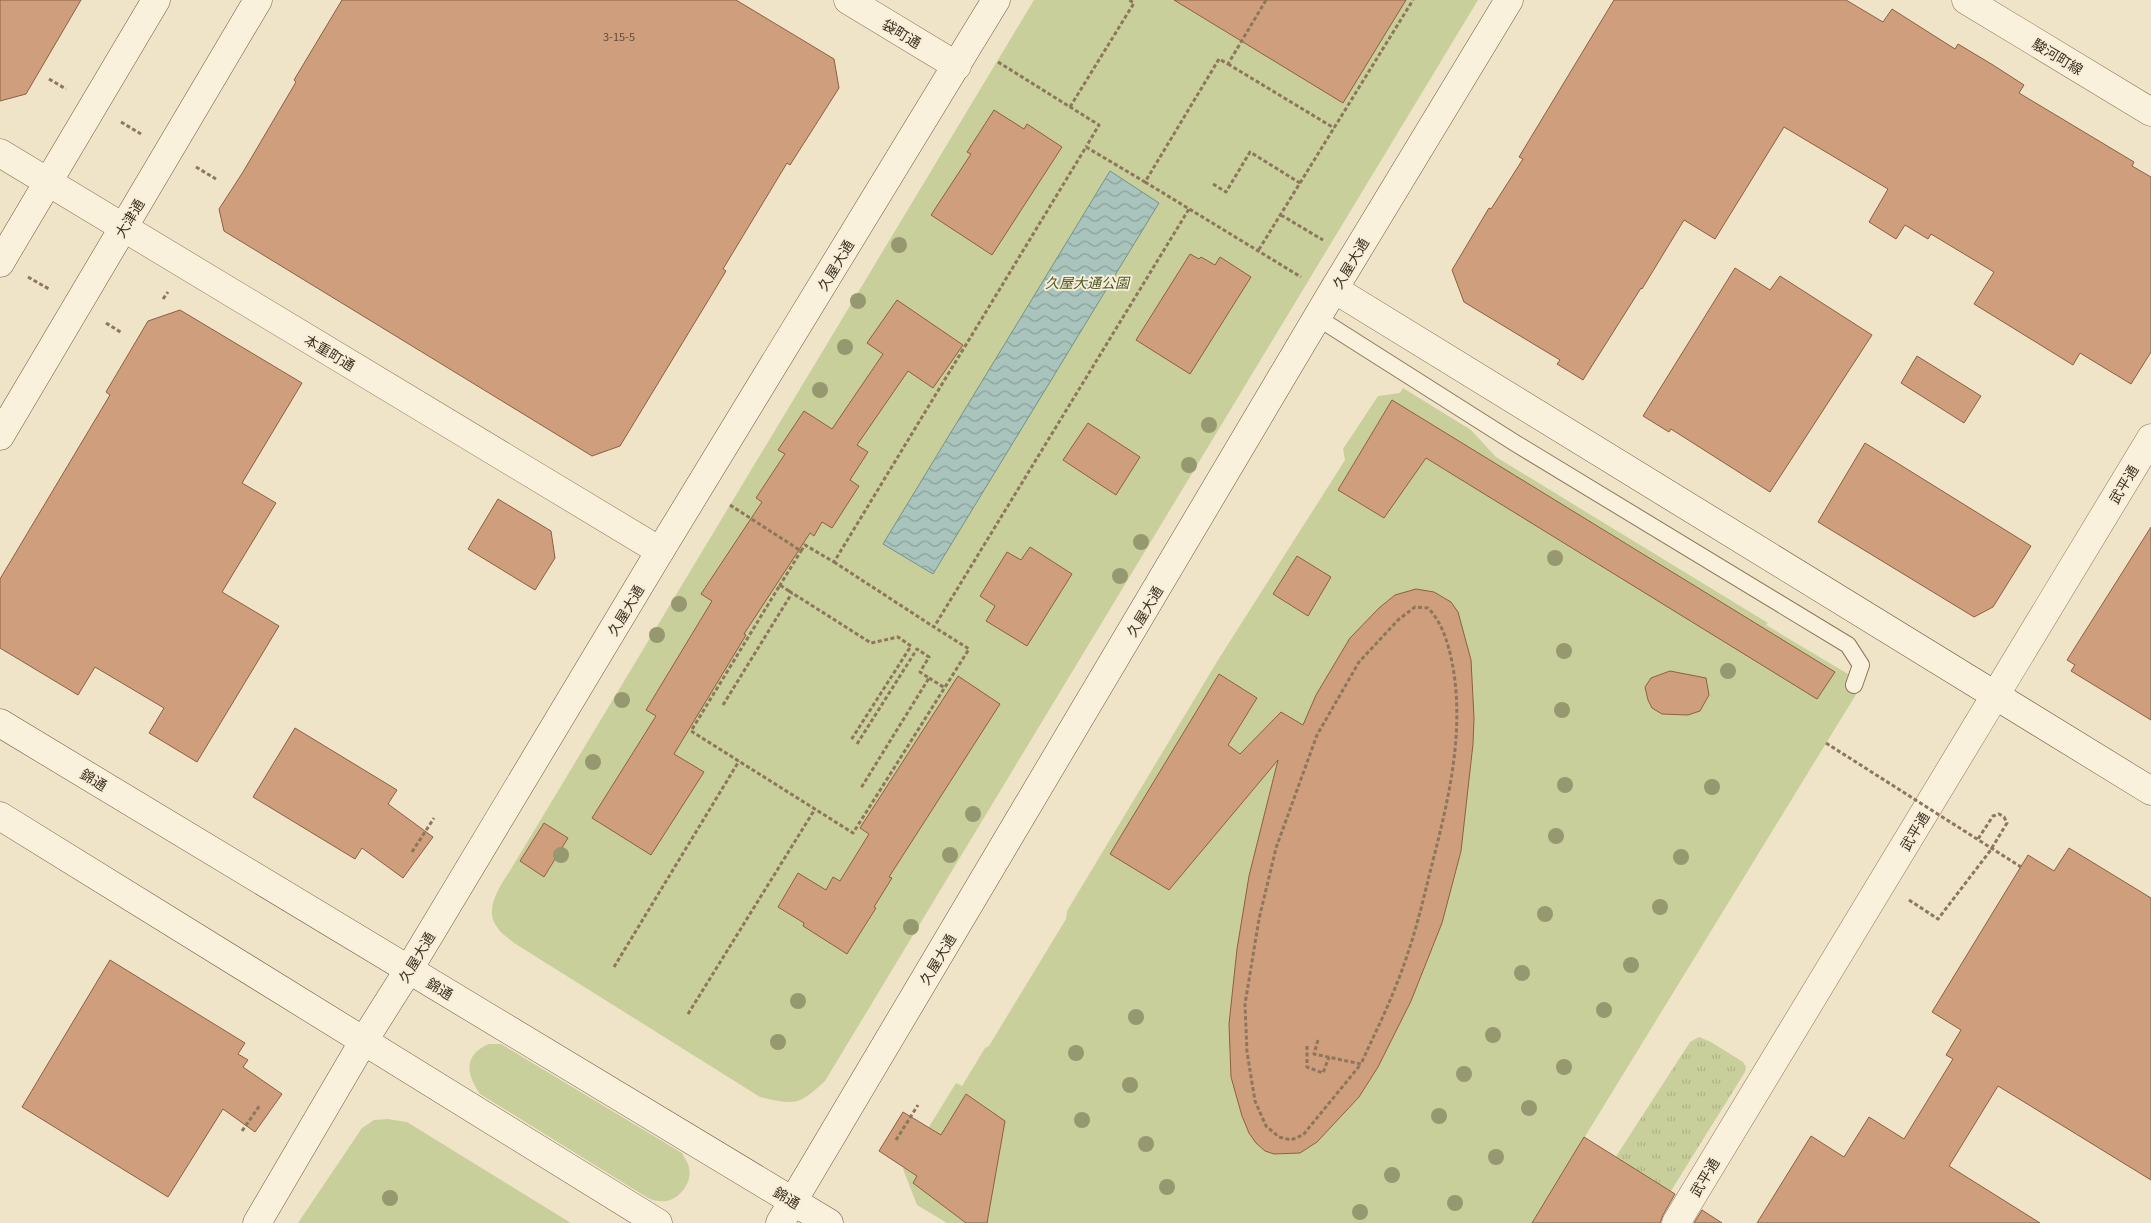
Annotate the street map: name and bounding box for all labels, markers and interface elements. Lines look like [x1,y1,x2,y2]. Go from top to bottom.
street label: 袋町通 [879,14,925,52]
house number: 3-15-5 [603,28,635,44]
street label: 駿河町線 [2029,33,2087,79]
street label: 大津通 [110,195,148,241]
street label: 久屋大通 [1327,234,1373,292]
street label: 久屋大通 [812,236,858,294]
park label: 久屋大通公園 [1045,272,1131,292]
street label: 本重町通 [301,329,359,375]
street label: 武平通 [2104,461,2142,507]
street label: 久屋大通 [602,581,648,639]
street label: 久屋大通 [1121,582,1167,640]
street label: 錦通 [77,763,111,795]
street label: 武平通 [1895,808,1933,854]
street label: 久屋大通 [393,928,439,986]
street label: 久屋大通 [914,930,960,988]
street label: 錦通 [423,972,457,1004]
street label: 武平通 [1685,1154,1723,1200]
street label: 錦通 [770,1181,804,1213]

